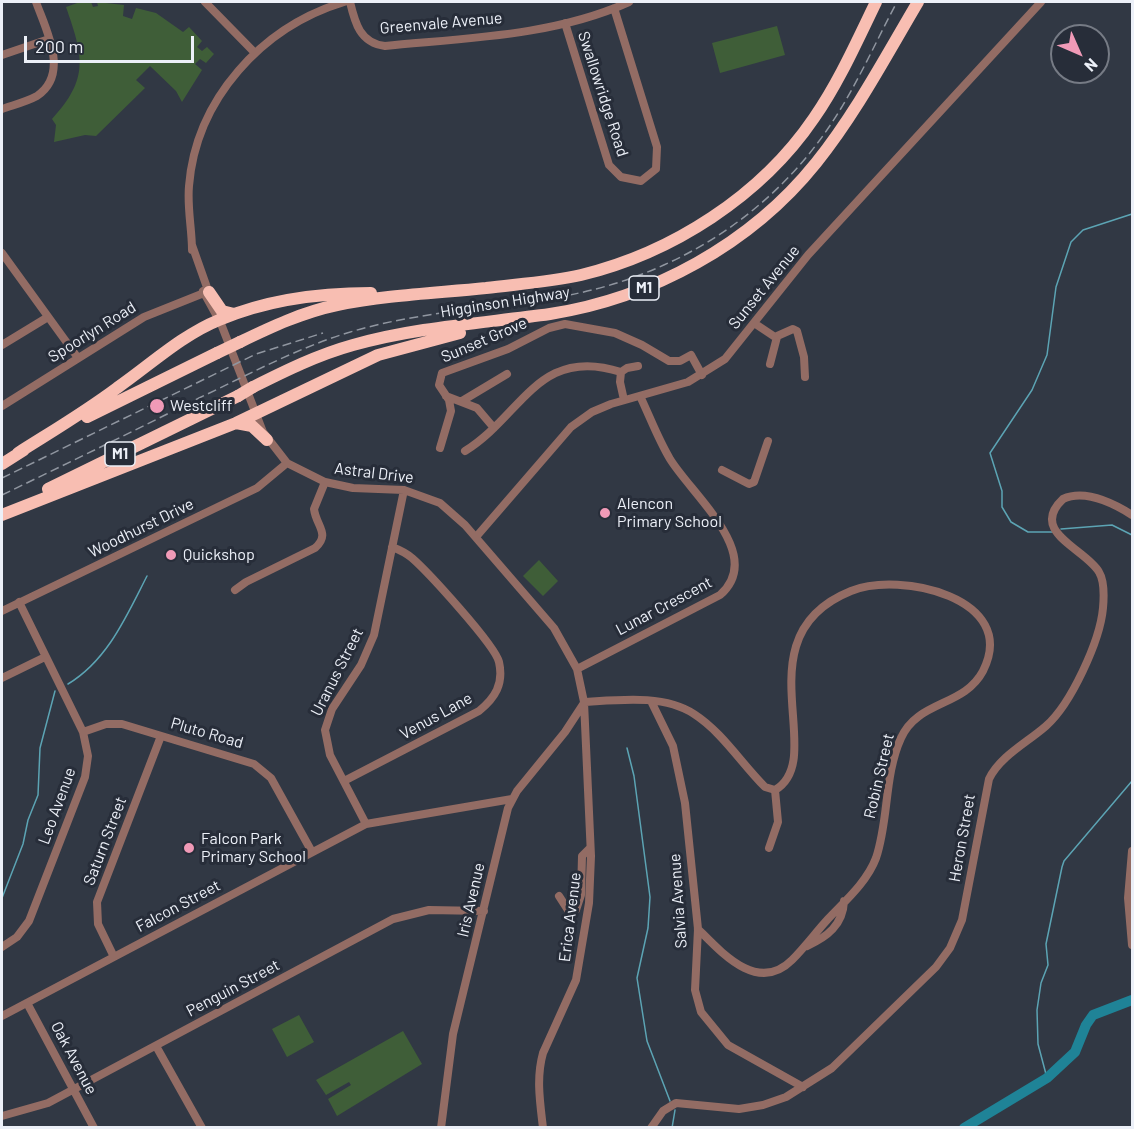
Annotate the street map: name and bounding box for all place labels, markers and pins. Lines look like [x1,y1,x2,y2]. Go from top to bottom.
place label: Westcliff [170,396,232,416]
marker: Westcliff [148,397,166,415]
place label: Alencon Primary School [617,494,722,532]
marker: Alencon Primary School [598,506,612,520]
place label: Quickshop [183,545,255,565]
marker: Quickshop [164,548,178,562]
place label: Falcon Park Primary School [201,829,306,867]
marker: Falcon Park Primary School [182,841,196,855]

